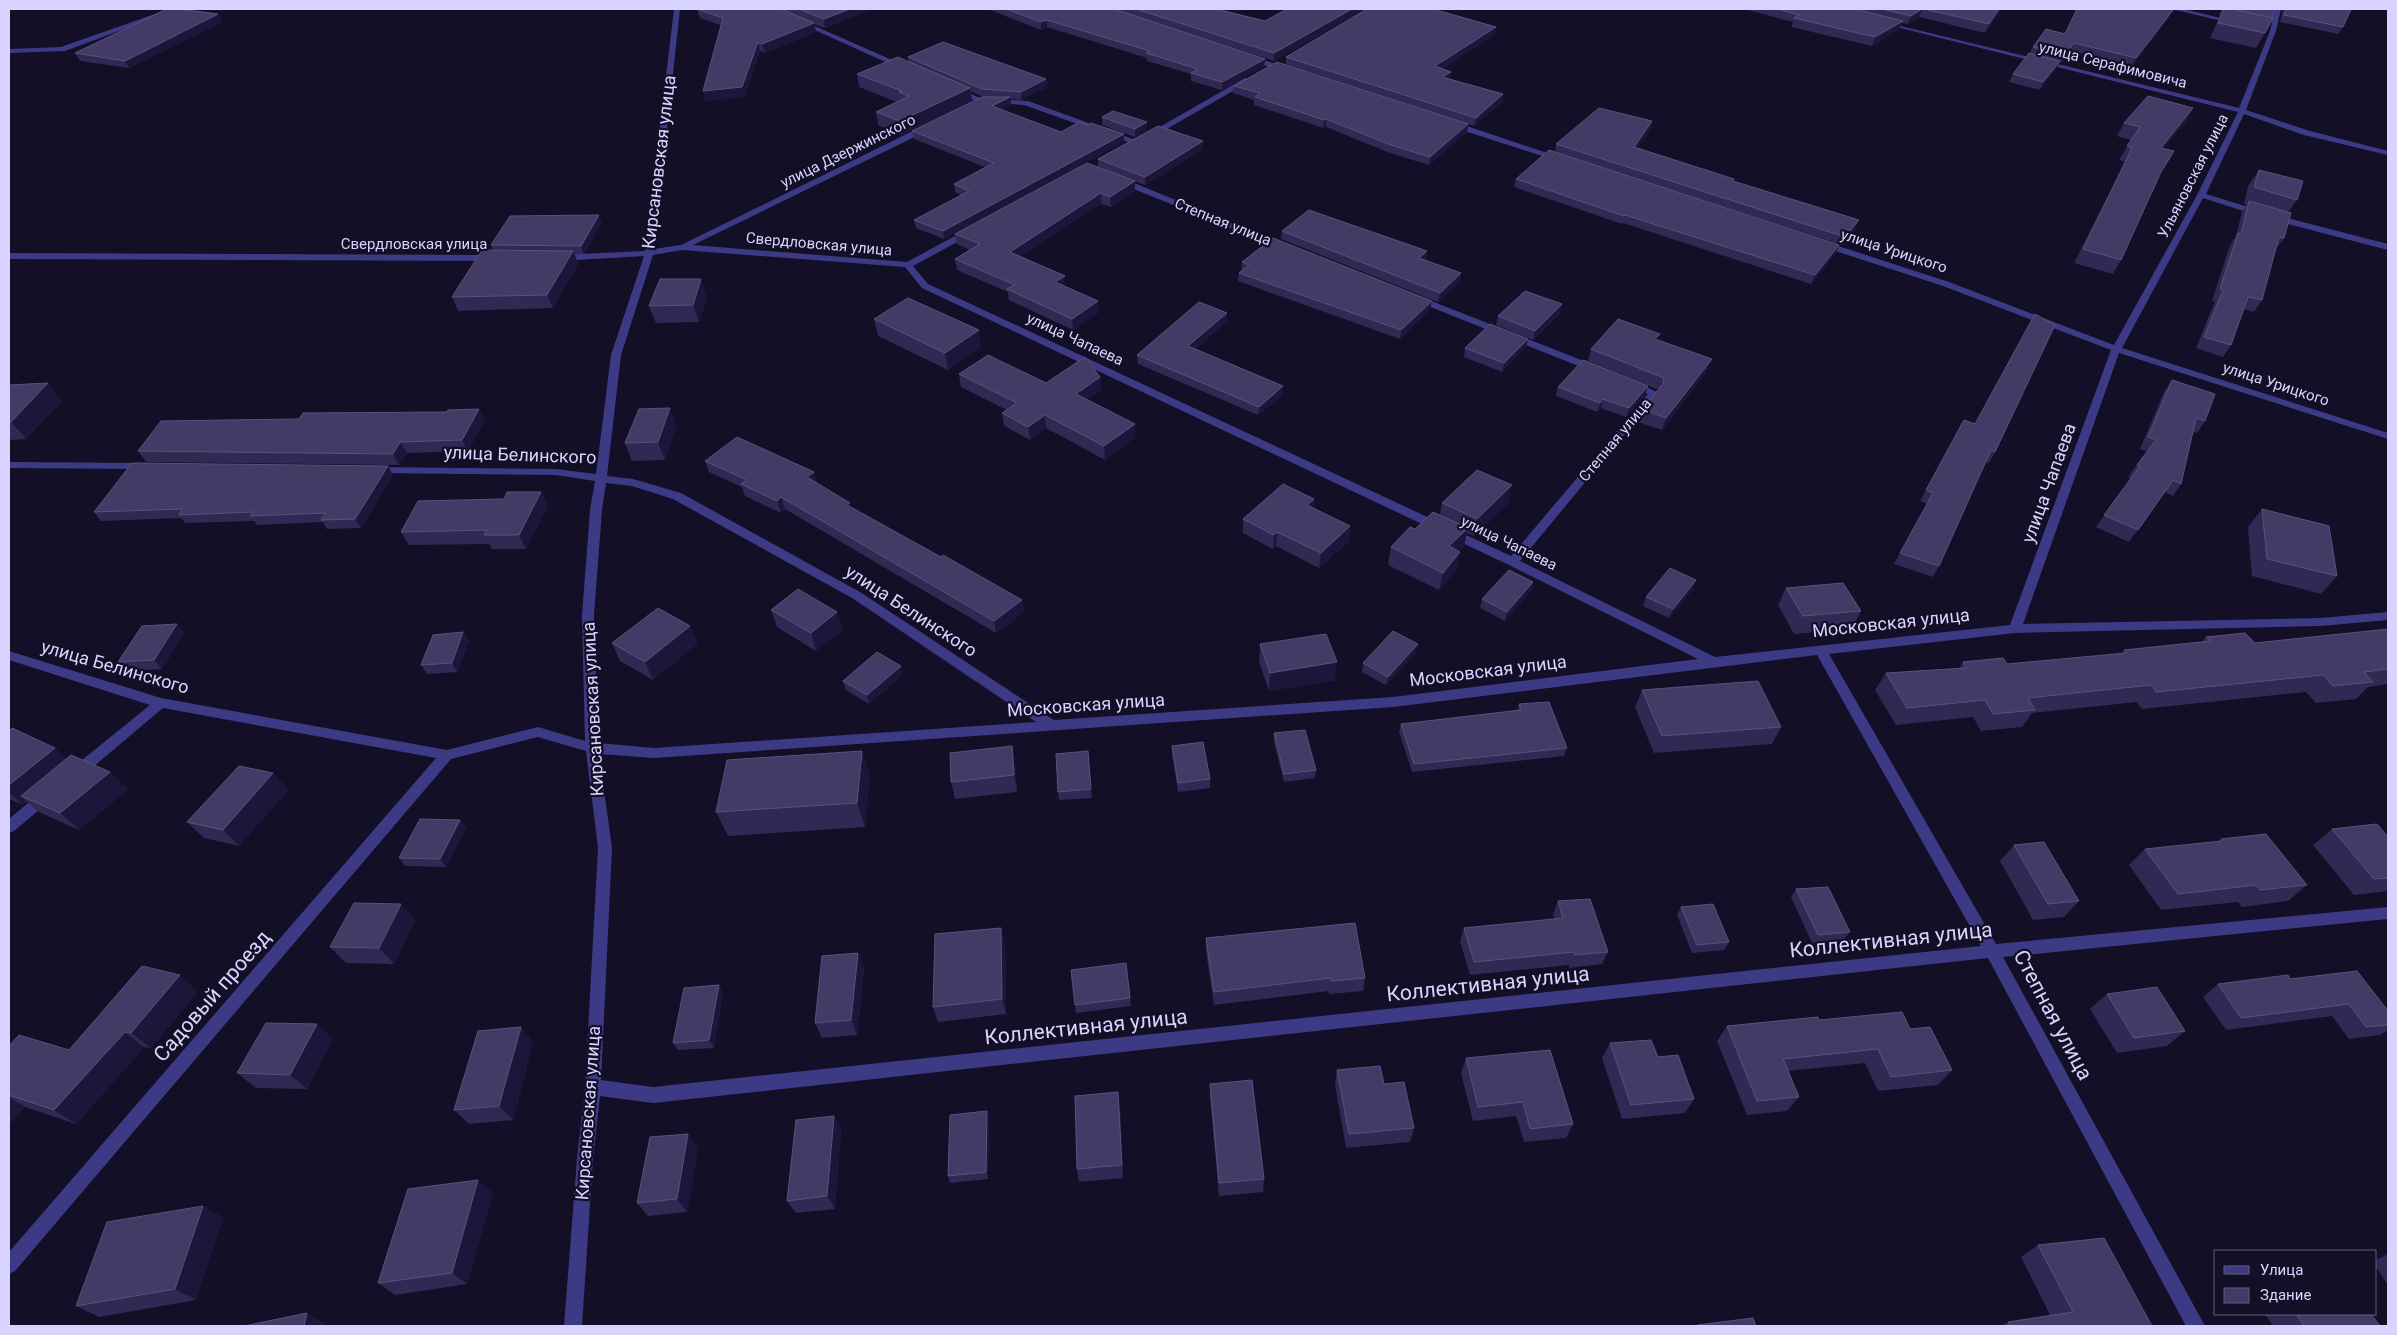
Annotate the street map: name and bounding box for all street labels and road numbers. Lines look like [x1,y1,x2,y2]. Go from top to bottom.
street label: улица Серафимовича [2037,38,2189,92]
street label: Кирсановская улица [637,74,680,250]
street label: улица Дзержинского [778,110,918,192]
street label: Ульяновская улица [2154,111,2232,241]
street label: Степная улица [1172,194,1274,250]
street label: улица Урицкого [1839,225,1949,277]
street label: Свердловская улица [745,229,893,259]
street label: Свердловская улица [341,235,487,253]
street label: улица Чапаева [1024,309,1126,369]
street label: улица Урицкого [2221,358,2331,410]
street label: Степная улица [1575,395,1655,485]
street label: улица Чапаева [2017,420,2080,546]
street label: улица Белинского [443,441,597,468]
street label: улица Чапаева [1458,512,1560,574]
street label: улица Белинского [841,560,981,661]
street label: Московская улица [1811,604,1971,641]
street label: Кирсановская улица [577,621,608,797]
street label: улица Белинского [39,635,191,698]
street label: Московская улица [1408,650,1568,691]
street label: Московская улица [1006,689,1166,720]
street label: Коллективная улица [1788,917,1994,963]
street label: Садовый проезд [149,925,276,1066]
street label: Степная улица [2009,946,2097,1084]
street label: Коллективная улица [1385,961,1591,1007]
street label: Коллективная улица [983,1004,1189,1050]
street label: Кирсановская улица [571,1025,604,1201]

